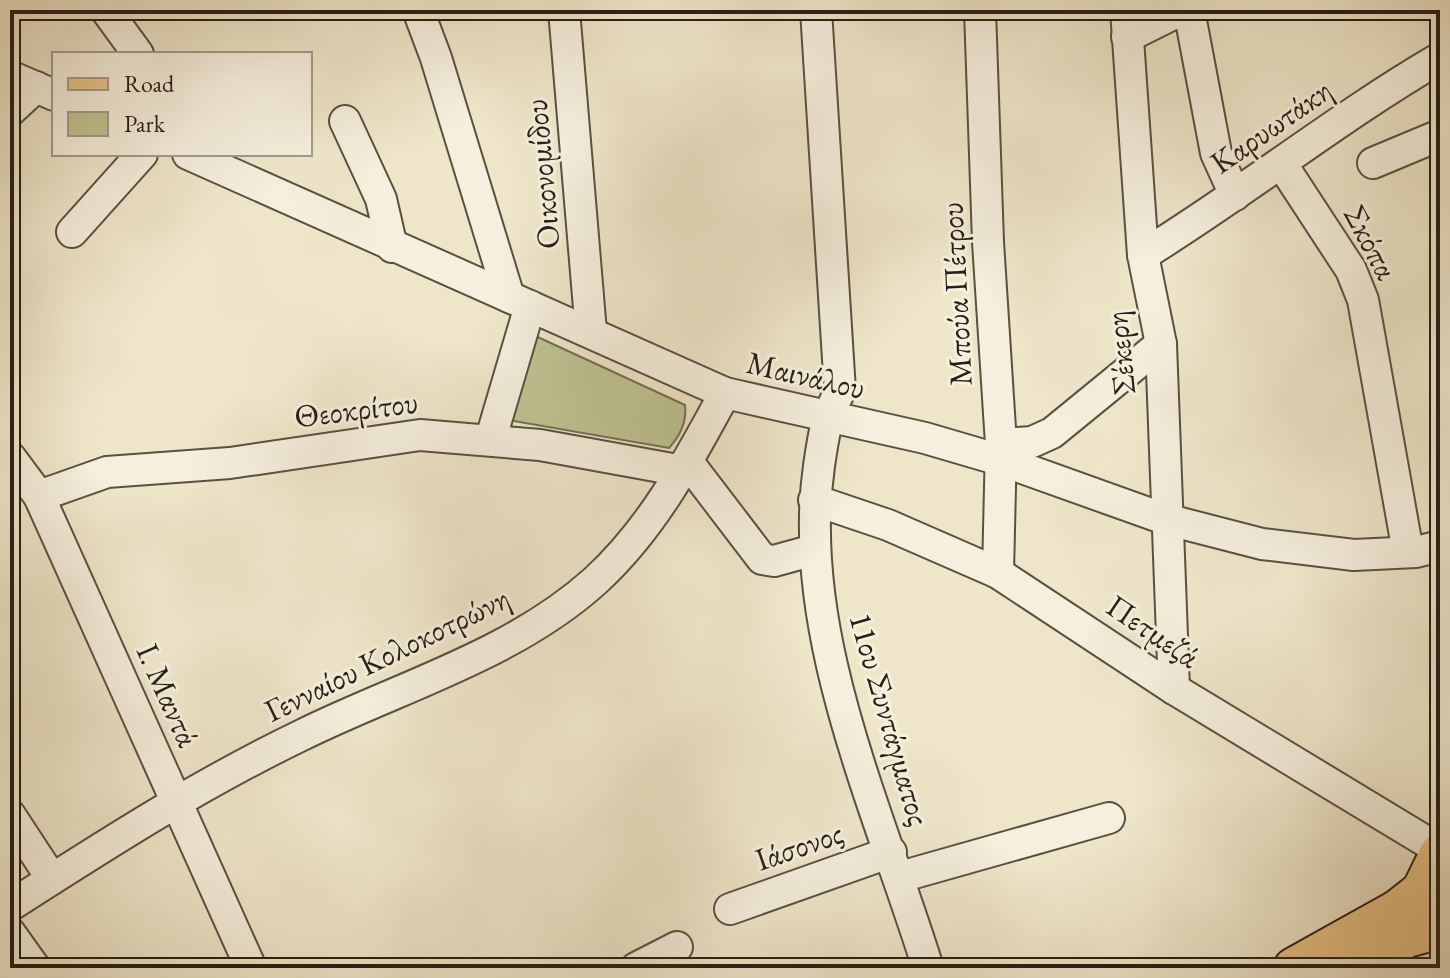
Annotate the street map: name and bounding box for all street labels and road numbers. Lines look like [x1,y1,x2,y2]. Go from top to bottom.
street label: Καρυωτάκη [1202,69,1340,183]
street label: Οικονομίδου [515,97,569,251]
street label: Σκόπα [1334,198,1408,287]
street label: Μπούα Πέτρου [930,201,982,387]
street label: Σέκερη [1095,309,1145,397]
street label: Μαινάλου [743,341,869,409]
street label: Θεοκρίτου [292,381,420,437]
street label: Γενναίου Κολοκοτρώνη [257,576,517,732]
street label: Πετμεζά [1098,585,1208,678]
street label: 11ου Συντάγματος [840,608,940,830]
street label: Ι. Μαντά [127,637,209,754]
street label: Ιάσονος [749,811,849,881]

